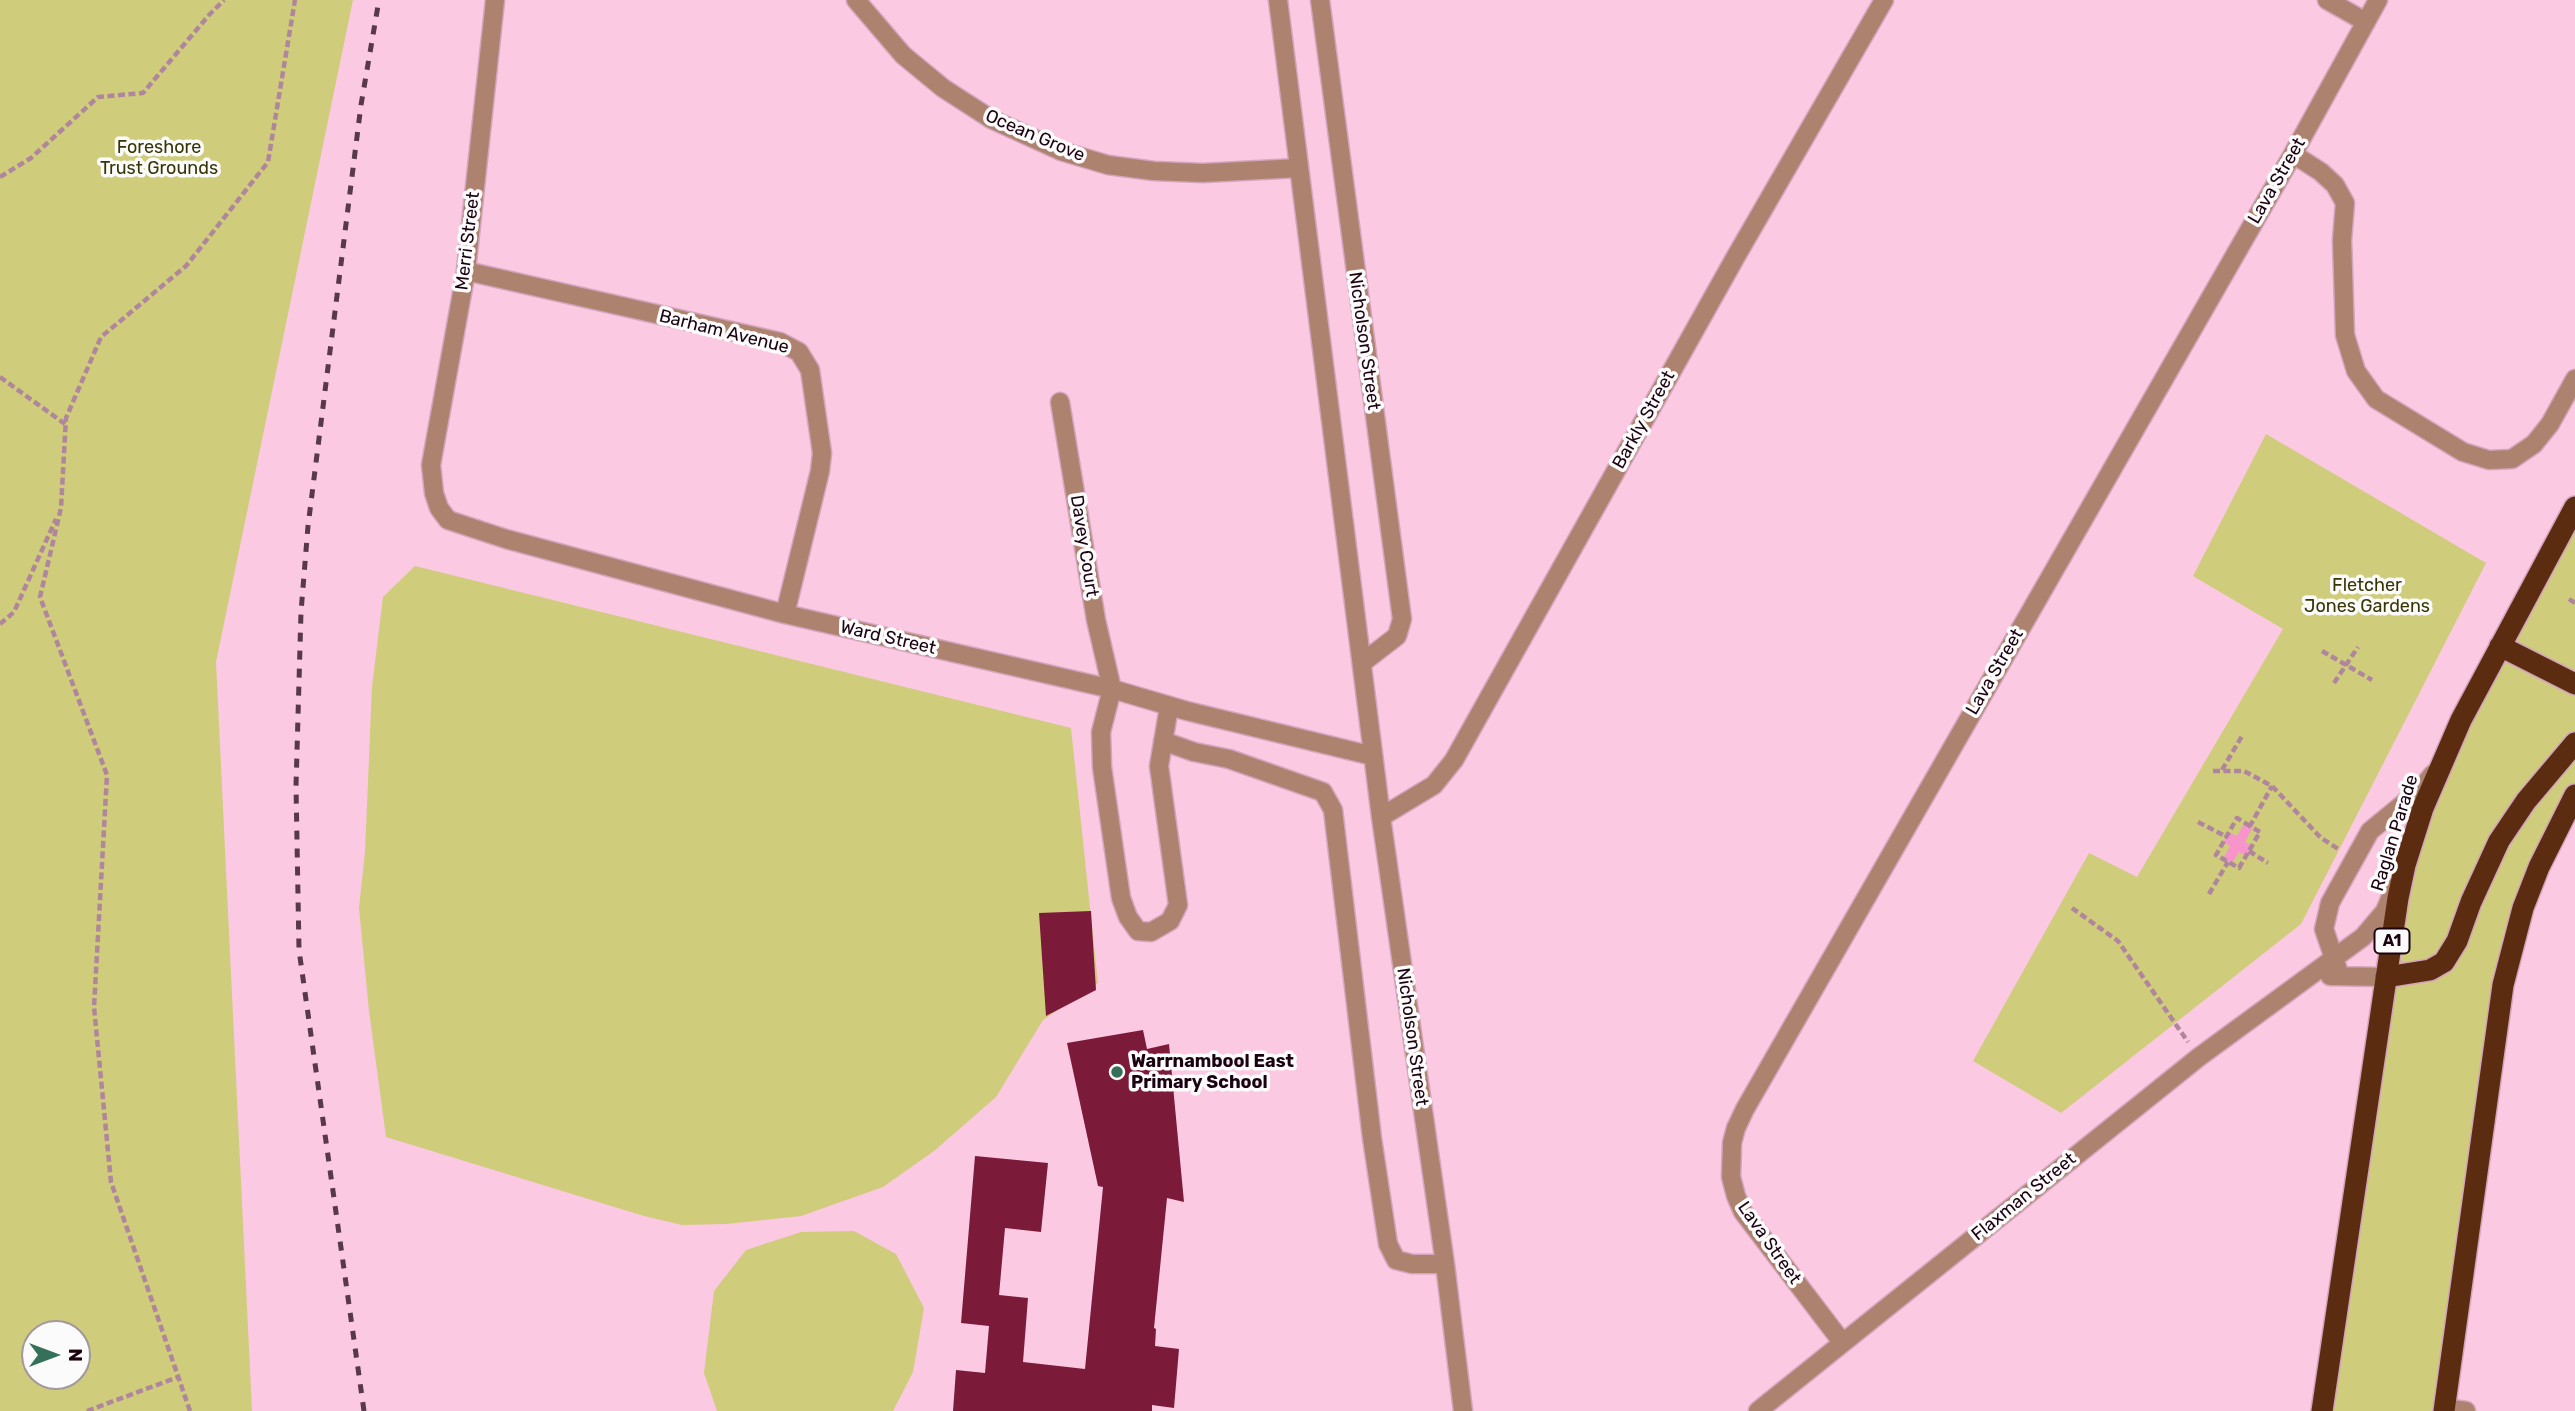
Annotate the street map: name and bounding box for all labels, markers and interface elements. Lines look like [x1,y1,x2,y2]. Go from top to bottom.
street label: Ocean Grove [982,105,1088,167]
street label: Lava Street [2244,134,2310,228]
park label: Foreshore Trust Grounds [100,137,218,180]
street label: Merri Street [451,191,485,291]
street label: Nicholson Street [1344,271,1384,411]
street label: Barham Avenue [657,305,791,359]
street label: Barkly Street [1608,367,1680,473]
street label: Davey Court [1065,493,1103,599]
park label: Fletcher Jones Gardens [2304,575,2430,618]
street label: Ward Street [838,616,938,660]
street label: Lava Street [1962,625,2028,719]
street label: Raglan Parade [2367,772,2423,894]
road number: A1 [2374,928,2410,953]
street label: Nicholson Street [1392,967,1432,1107]
place label: Warrnambool East Primary School [1131,1051,1294,1094]
marker: Warrnambool East Primary School [1109,1064,1125,1080]
street label: Flaxman Street [1968,1148,2080,1246]
street label: Lava Street [1733,1198,1805,1288]
north arrow [21,1320,91,1390]
text: N [64,1348,87,1362]

